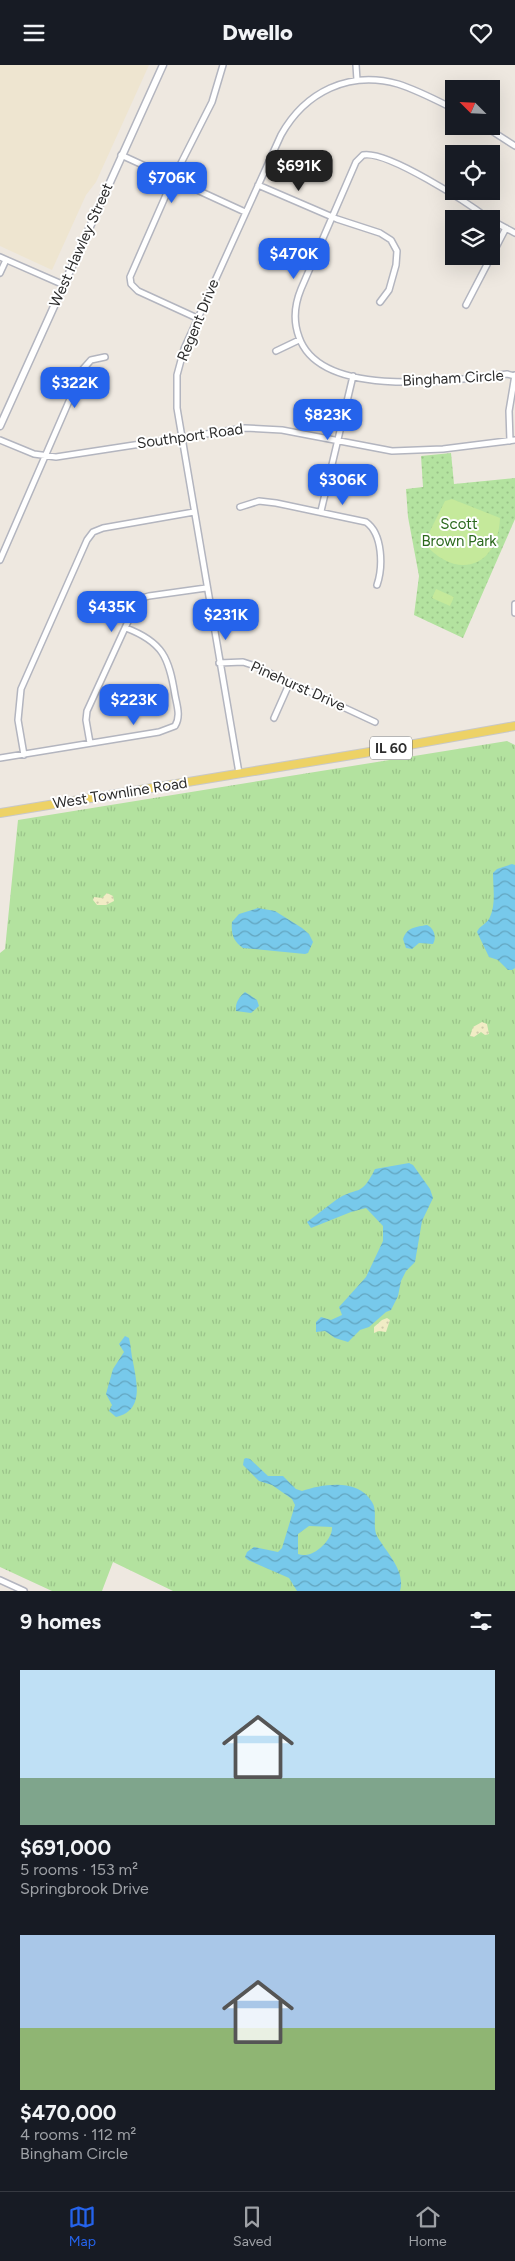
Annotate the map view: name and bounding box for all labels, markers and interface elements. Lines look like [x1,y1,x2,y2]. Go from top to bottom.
icon: menu [20,19,48,47]
text: Dwello [222,19,293,46]
icon: heart [467,19,495,47]
north arrow [445,80,500,135]
map controls [445,80,500,265]
button: locate [445,145,500,200]
pin: $691K [264,149,334,192]
text: $691K [277,156,321,175]
pin: $706K [137,161,207,204]
text: $706K [148,168,196,187]
street label: West Hawley Street [46,180,117,310]
button: layers [445,210,500,265]
pin: $470K [259,237,329,280]
text: $470K [270,244,318,263]
street label: Regent Drive [173,276,223,364]
street label: Bingham Circle [402,366,504,390]
pin: $322K [40,367,110,409]
text: $322K [52,373,98,392]
pin: $823K [293,399,363,441]
text: $823K [304,405,352,424]
street label: Southport Road [136,420,244,452]
pin: $306K [308,463,378,506]
text: $306K [319,470,367,489]
park label: Scott Brown Park [421,515,497,550]
pin: $435K [77,591,147,633]
text: $435K [88,597,136,616]
pin: $231K [191,599,261,641]
text: $231K [204,605,248,624]
street label: Pinehurst Drive [248,657,348,715]
pin: $223K [99,683,169,726]
text: $223K [111,690,157,709]
road number: IL 60 [370,736,412,759]
street label: West Townline Road [51,773,189,813]
icon: filters [467,1607,495,1635]
text: 9 homes [20,1609,101,1634]
icon: home [213,1702,303,1792]
text: $691,000 [20,1835,111,1860]
text: 5 rooms · 153 m² [20,1860,138,1879]
text: Springbrook Drive [20,1879,149,1898]
icon: home [213,1967,303,2057]
text: $470,000 [20,2100,116,2125]
text: 4 rooms · 112 m² [20,2125,136,2144]
text: Bingham Circle [20,2144,128,2163]
tab: Map [68,2203,96,2250]
tab: Saved [233,2203,272,2250]
tab: Home [408,2203,447,2250]

